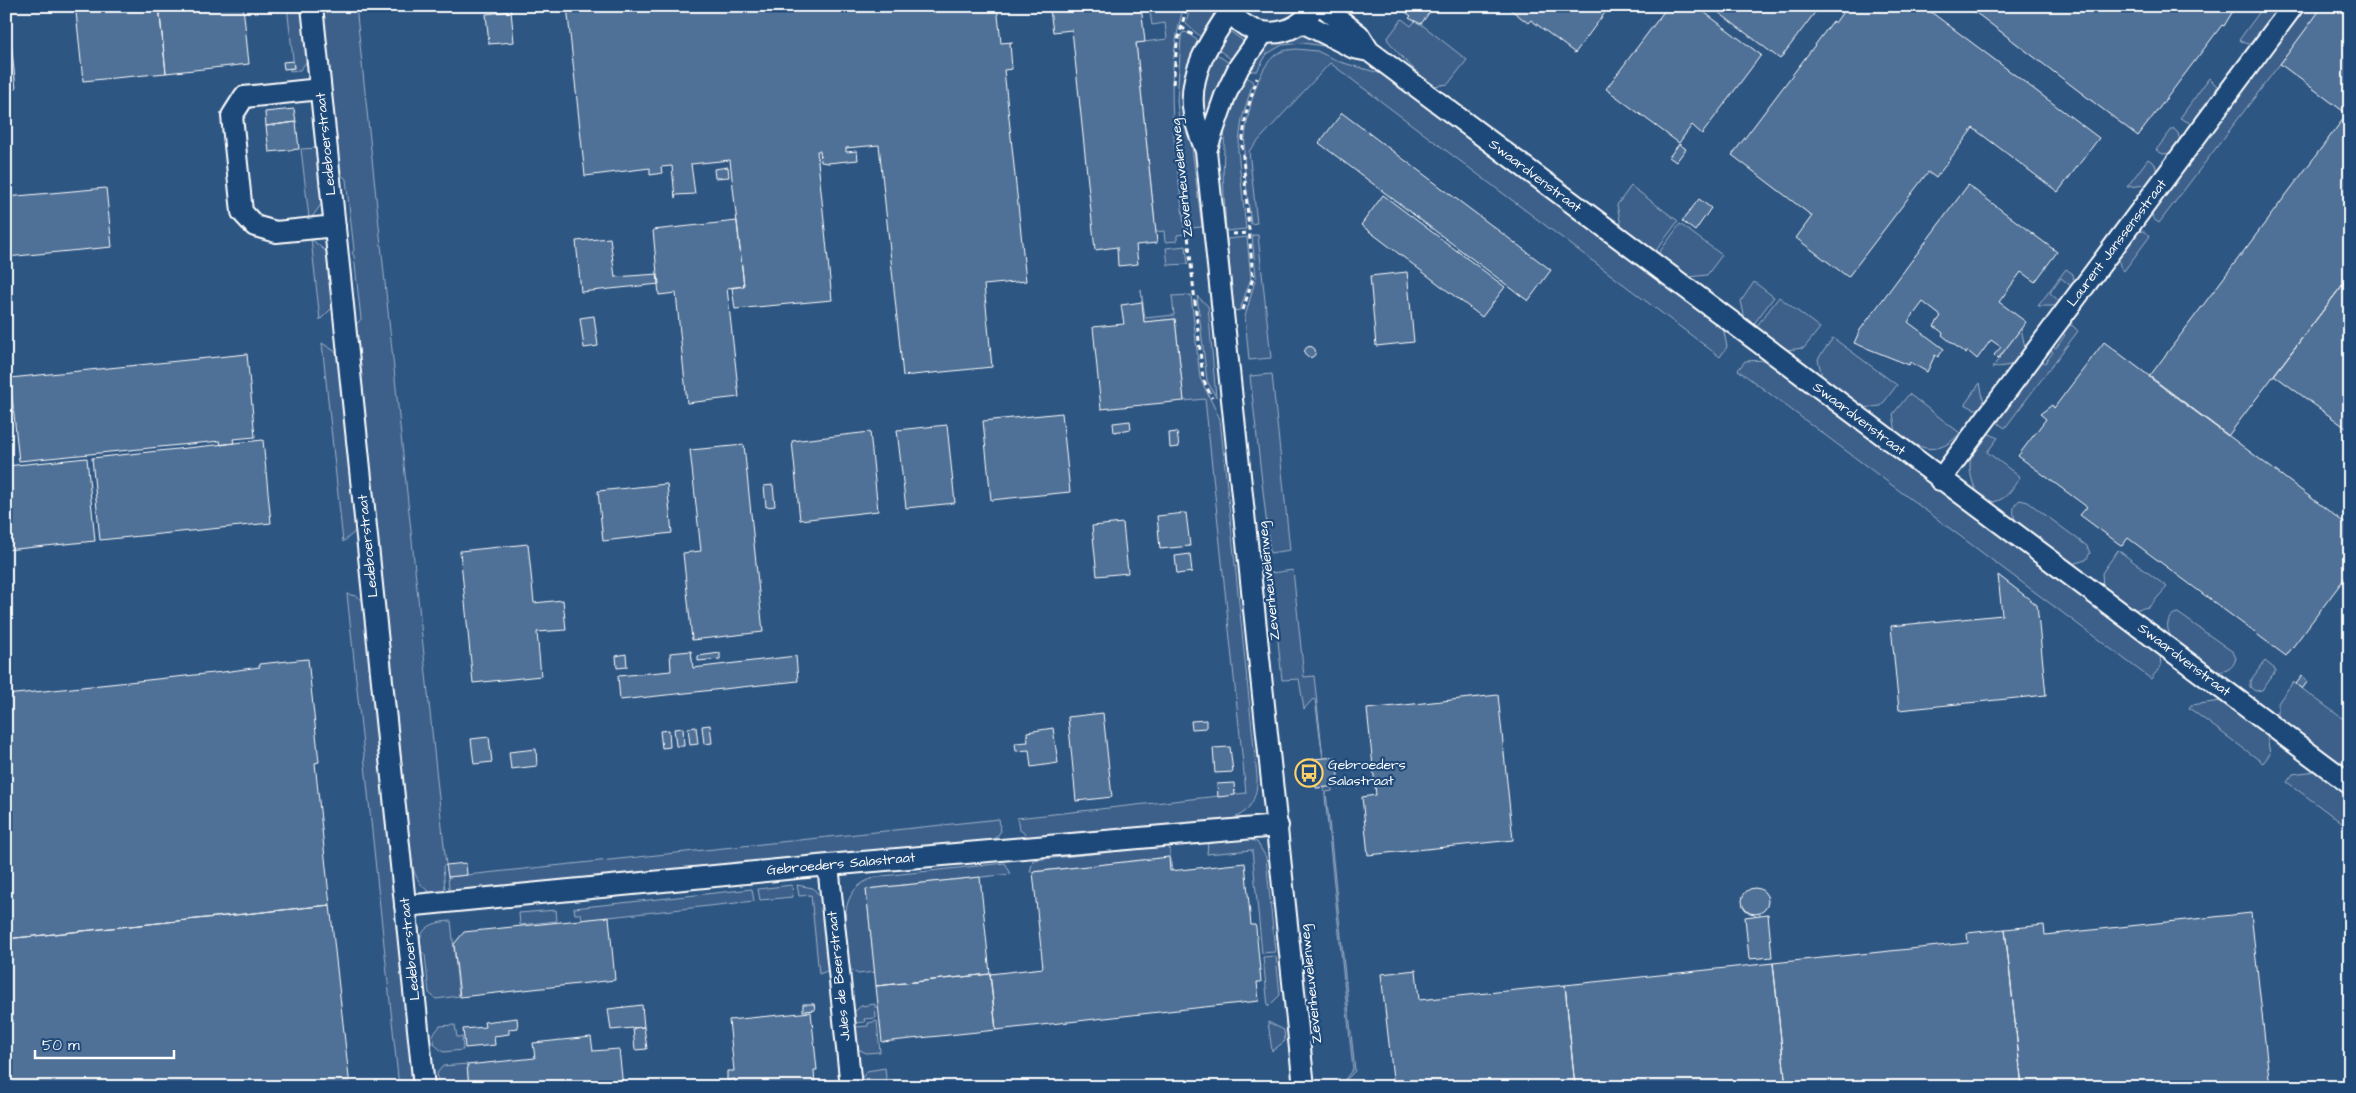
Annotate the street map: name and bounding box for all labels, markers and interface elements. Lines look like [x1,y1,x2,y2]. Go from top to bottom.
street label: Ledeboerstraat [311,91,341,196]
street label: Zevenheuvelenweg [1166,117,1198,239]
street label: Swaardvenstraat [1484,134,1586,218]
street label: Laurent Janssensstraat [2062,175,2172,311]
street label: Swaardvenstraat [1808,377,1910,461]
street label: Ledeboerstraat [353,493,383,598]
street label: Zevenheuvelenweg [1253,520,1285,642]
street label: Swaardvenstraat [2133,618,2235,702]
place label: Gebroeders Salastraat [1328,755,1406,791]
bus stop icon: Gebroeders Salastraat [1294,758,1324,788]
street label: Gebroeders Salastraat [766,848,917,880]
street label: Ledeboerstraat [395,896,425,1001]
street label: Jules de Beerstraat [822,910,856,1042]
street label: Zevenheuvelenweg [1295,923,1327,1045]
scale bar [35,1028,174,1060]
text: 50 m [42,1035,80,1056]

